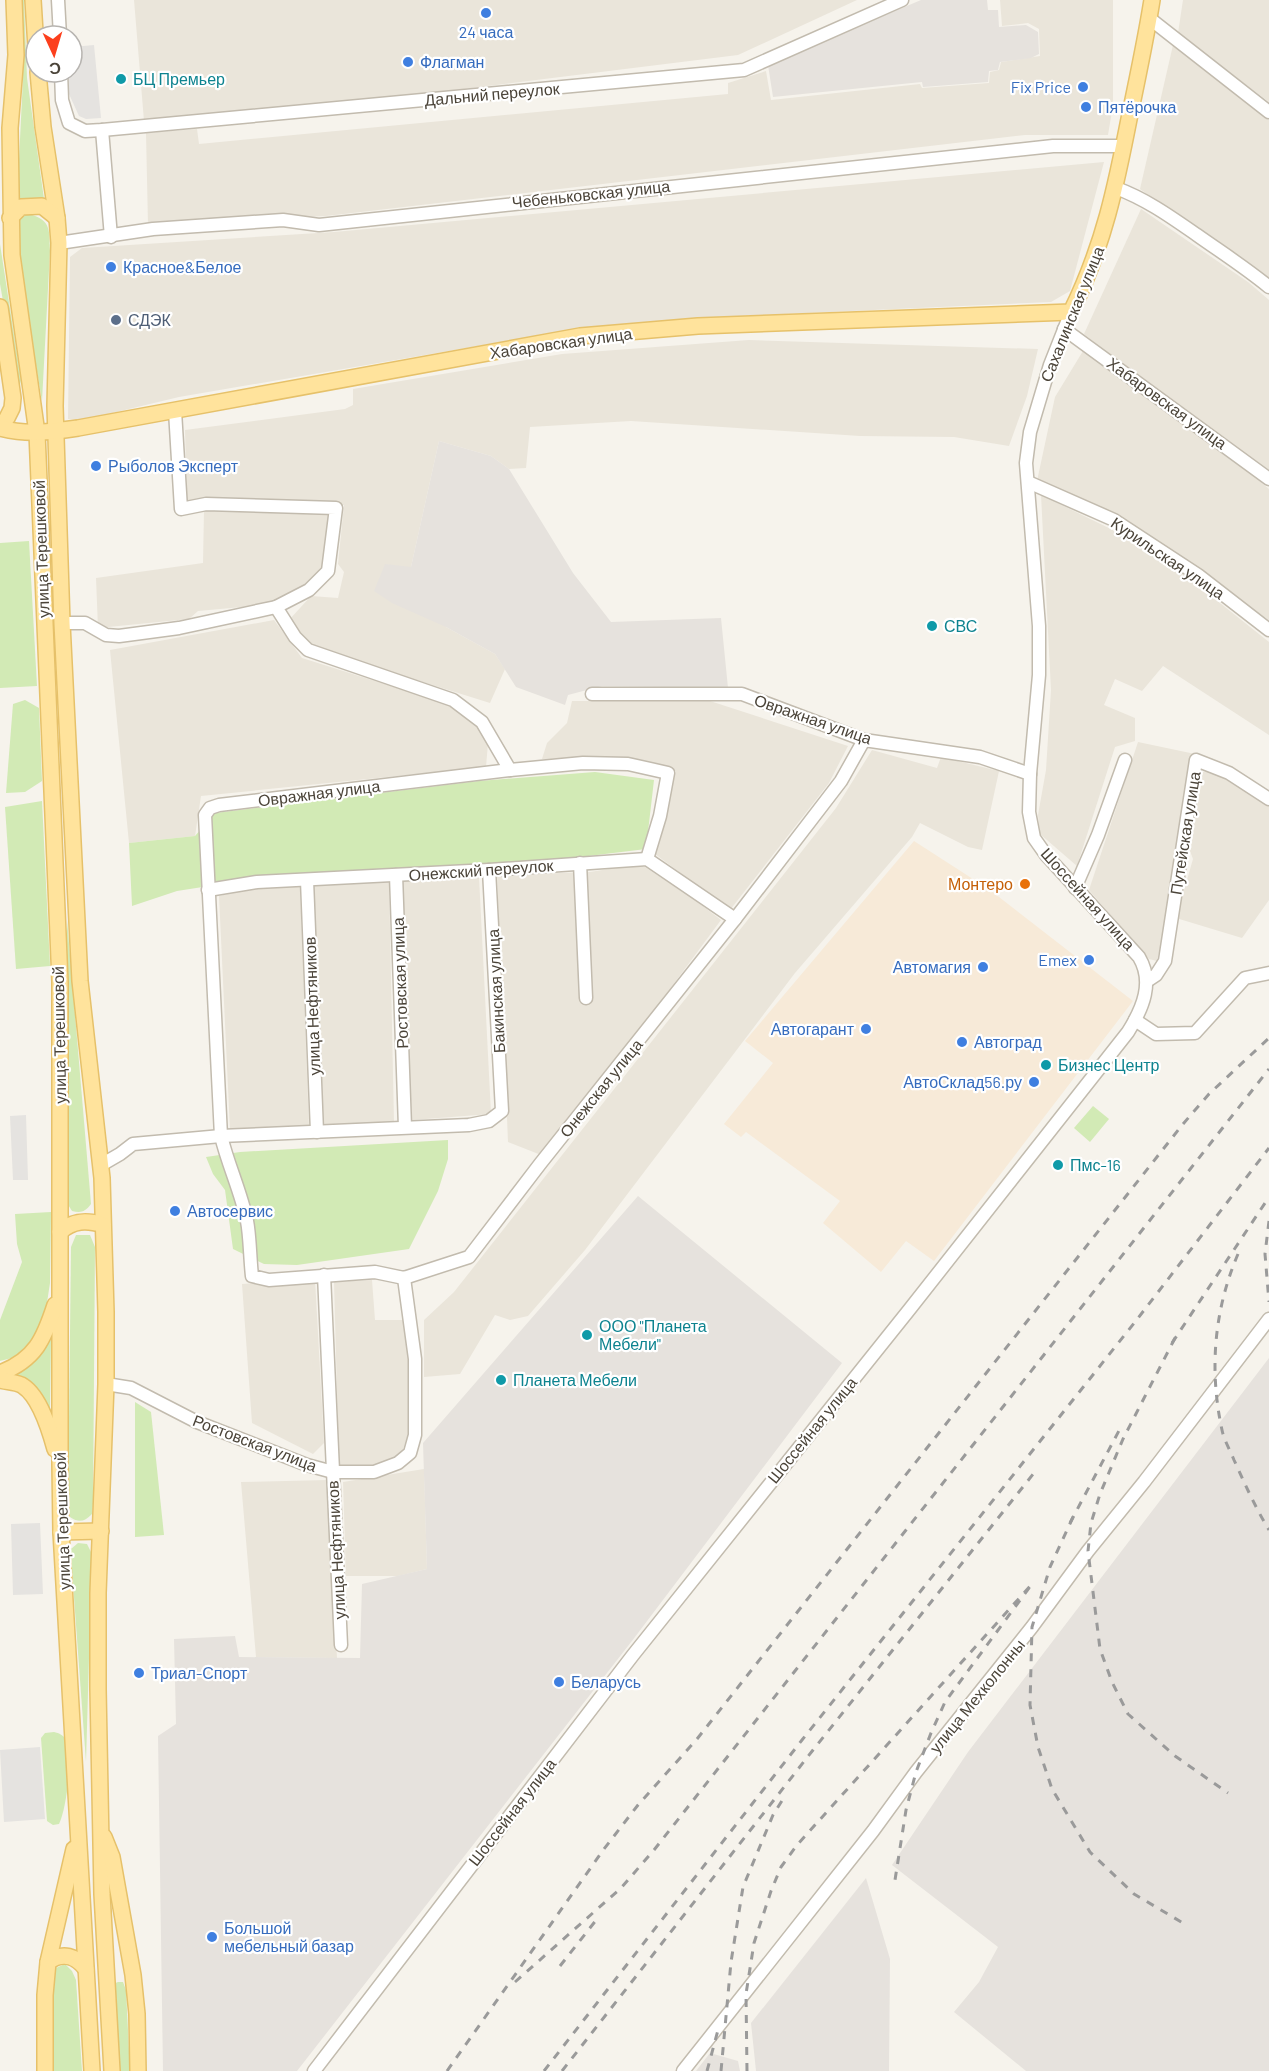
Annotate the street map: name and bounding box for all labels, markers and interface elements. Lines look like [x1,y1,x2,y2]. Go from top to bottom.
marker: 24 часа [479,6,493,20]
place label: 24 часа [459,22,513,41]
north arrow [24,24,84,84]
place label: Флагман [420,52,484,71]
marker: Флагман [401,55,415,69]
text: С [48,60,62,79]
place label: БЦ Премьер [133,69,225,88]
marker: БЦ Премьер [114,72,128,86]
place label: Fix Price [1011,77,1071,96]
street label: Дальний переулок [424,78,561,109]
marker: Fix Price [1076,80,1090,94]
place label: Пятёрочка [1098,97,1177,116]
marker: Пятёрочка [1079,100,1093,114]
street label: Чебеньковская улица [511,176,671,211]
street label: Сахалинская улица [1036,243,1107,384]
place label: Красное&Белое [123,257,242,276]
marker: Красное&Белое [104,260,118,274]
place label: СДЭК [128,310,172,329]
marker: СДЭК [109,313,123,327]
street label: Хабаровская улица [489,323,633,362]
street label: Хабаровская улица [1104,353,1231,453]
place label: Рыболов Эксперт [108,456,239,475]
marker: Рыболов Эксперт [89,459,103,473]
street label: улица Терешковой [29,480,52,618]
street label: Курильская улица [1108,513,1229,603]
place label: СВС [944,616,977,635]
marker: СВС [925,619,939,633]
street label: Овражная улица [752,690,875,748]
street label: Путейская улица [1165,770,1204,896]
street label: Овражная улица [257,776,381,809]
street label: Шоссейная улица [1037,844,1139,954]
street label: Онежский переулок [408,855,555,884]
place label: Монтеро [948,874,1013,893]
marker: Монтеро [1018,877,1032,891]
street label: Ростовская улица [388,917,411,1049]
street label: Бакинская улица [483,928,508,1054]
street label: улица Нефтяников [300,936,323,1076]
place label: Emex [1038,950,1077,969]
marker: Emex [1082,953,1096,967]
place label: Автомагия [893,957,971,976]
marker: Автомагия [976,960,990,974]
street label: улица Терешковой [48,966,69,1104]
place label: Автогарант [771,1019,855,1038]
marker: Автогарант [859,1022,873,1036]
place label: Автоград [974,1032,1043,1051]
street label: Онежская улица [555,1035,646,1141]
marker: Автоград [955,1035,969,1049]
place label: Бизнес Центр [1058,1055,1160,1074]
marker: Бизнес Центр [1039,1058,1053,1072]
place label: АвтоСклад56.ру [903,1072,1022,1091]
marker: АвтоСклад56.ру [1027,1075,1041,1089]
place label: Пмс-16 [1070,1155,1121,1174]
marker: Пмс-16 [1051,1158,1065,1172]
place label: Автосервис [187,1201,273,1220]
marker: Автосервис [168,1204,182,1218]
place label: ООО "Планета Мебели" [599,1316,707,1353]
marker: ООО "Планета Мебели" [580,1328,594,1342]
place label: Планета Мебели [513,1370,637,1389]
marker: Планета Мебели [494,1373,508,1387]
street label: Шоссейная улица [763,1373,860,1487]
street label: Ростовская улица [190,1410,320,1475]
street label: улица Терешковой [50,1452,73,1590]
street label: улица Нефтяников [322,1480,349,1620]
street label: улица Мехколонны [925,1635,1028,1756]
place label: Триал-Спорт [151,1663,248,1682]
marker: Триал-Спорт [132,1666,146,1680]
place label: Беларусь [571,1672,641,1691]
marker: Беларусь [552,1675,566,1689]
street label: Шоссейная улица [464,1754,559,1869]
place label: Большой мебельный базар [224,1918,354,1955]
marker: Большой мебельный базар [205,1930,219,1944]

